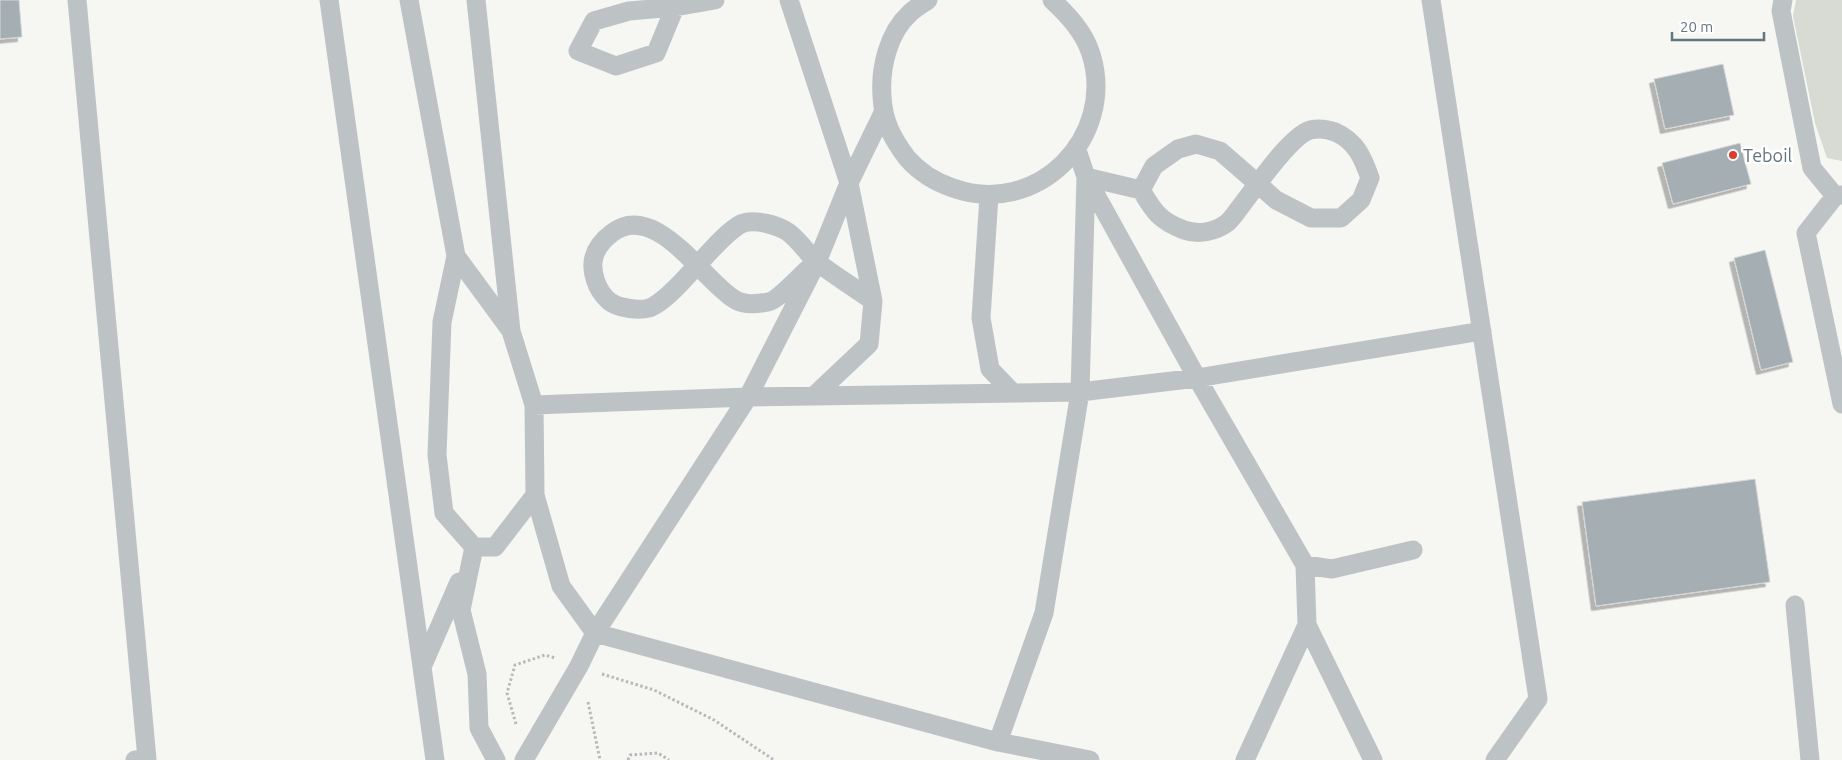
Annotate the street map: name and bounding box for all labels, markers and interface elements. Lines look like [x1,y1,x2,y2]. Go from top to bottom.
scale bar [1672,10,1764,42]
text: 20 m [1680,18,1713,35]
place label: Teboil [1743,145,1793,165]
marker: Teboil [1727,149,1739,161]

